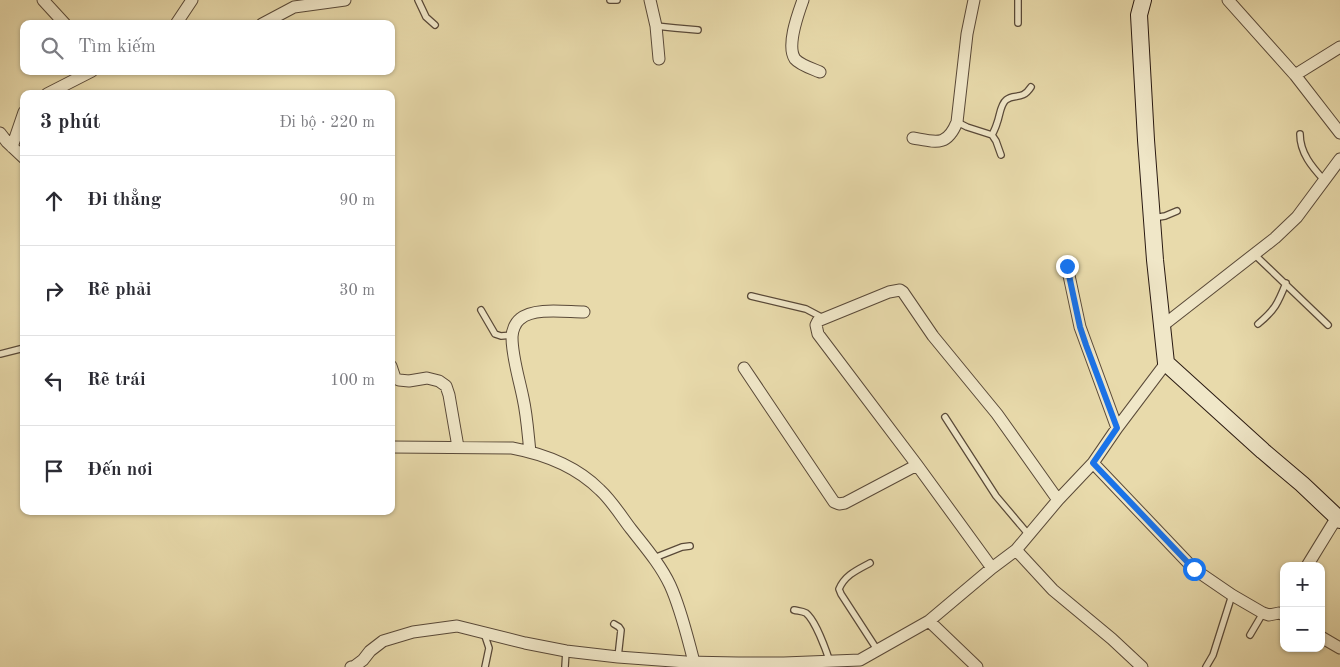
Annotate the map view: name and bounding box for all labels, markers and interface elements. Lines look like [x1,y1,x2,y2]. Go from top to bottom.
search box [20,20,395,75]
icon: search [38,34,66,62]
text: Tìm kiếm [78,38,156,57]
text: 3 phút [40,112,100,133]
text: Đi bộ · 220 m [279,115,375,131]
icon: ahead [40,187,68,215]
text: Đi thẳng [87,191,161,210]
text: 90 m [339,193,375,209]
route end [1056,255,1079,278]
icon: right [40,277,68,305]
text: Rẽ phải [87,281,151,300]
text: 30 m [339,283,375,299]
icon: left [40,367,68,395]
text: Rẽ trái [87,371,146,390]
text: 100 m [330,373,375,389]
icon: arrive [40,457,68,485]
text: Đến nơi [87,461,153,480]
route start [1183,558,1206,581]
map controls [1280,562,1325,652]
button: + [1280,562,1325,607]
button: − [1280,607,1325,652]

